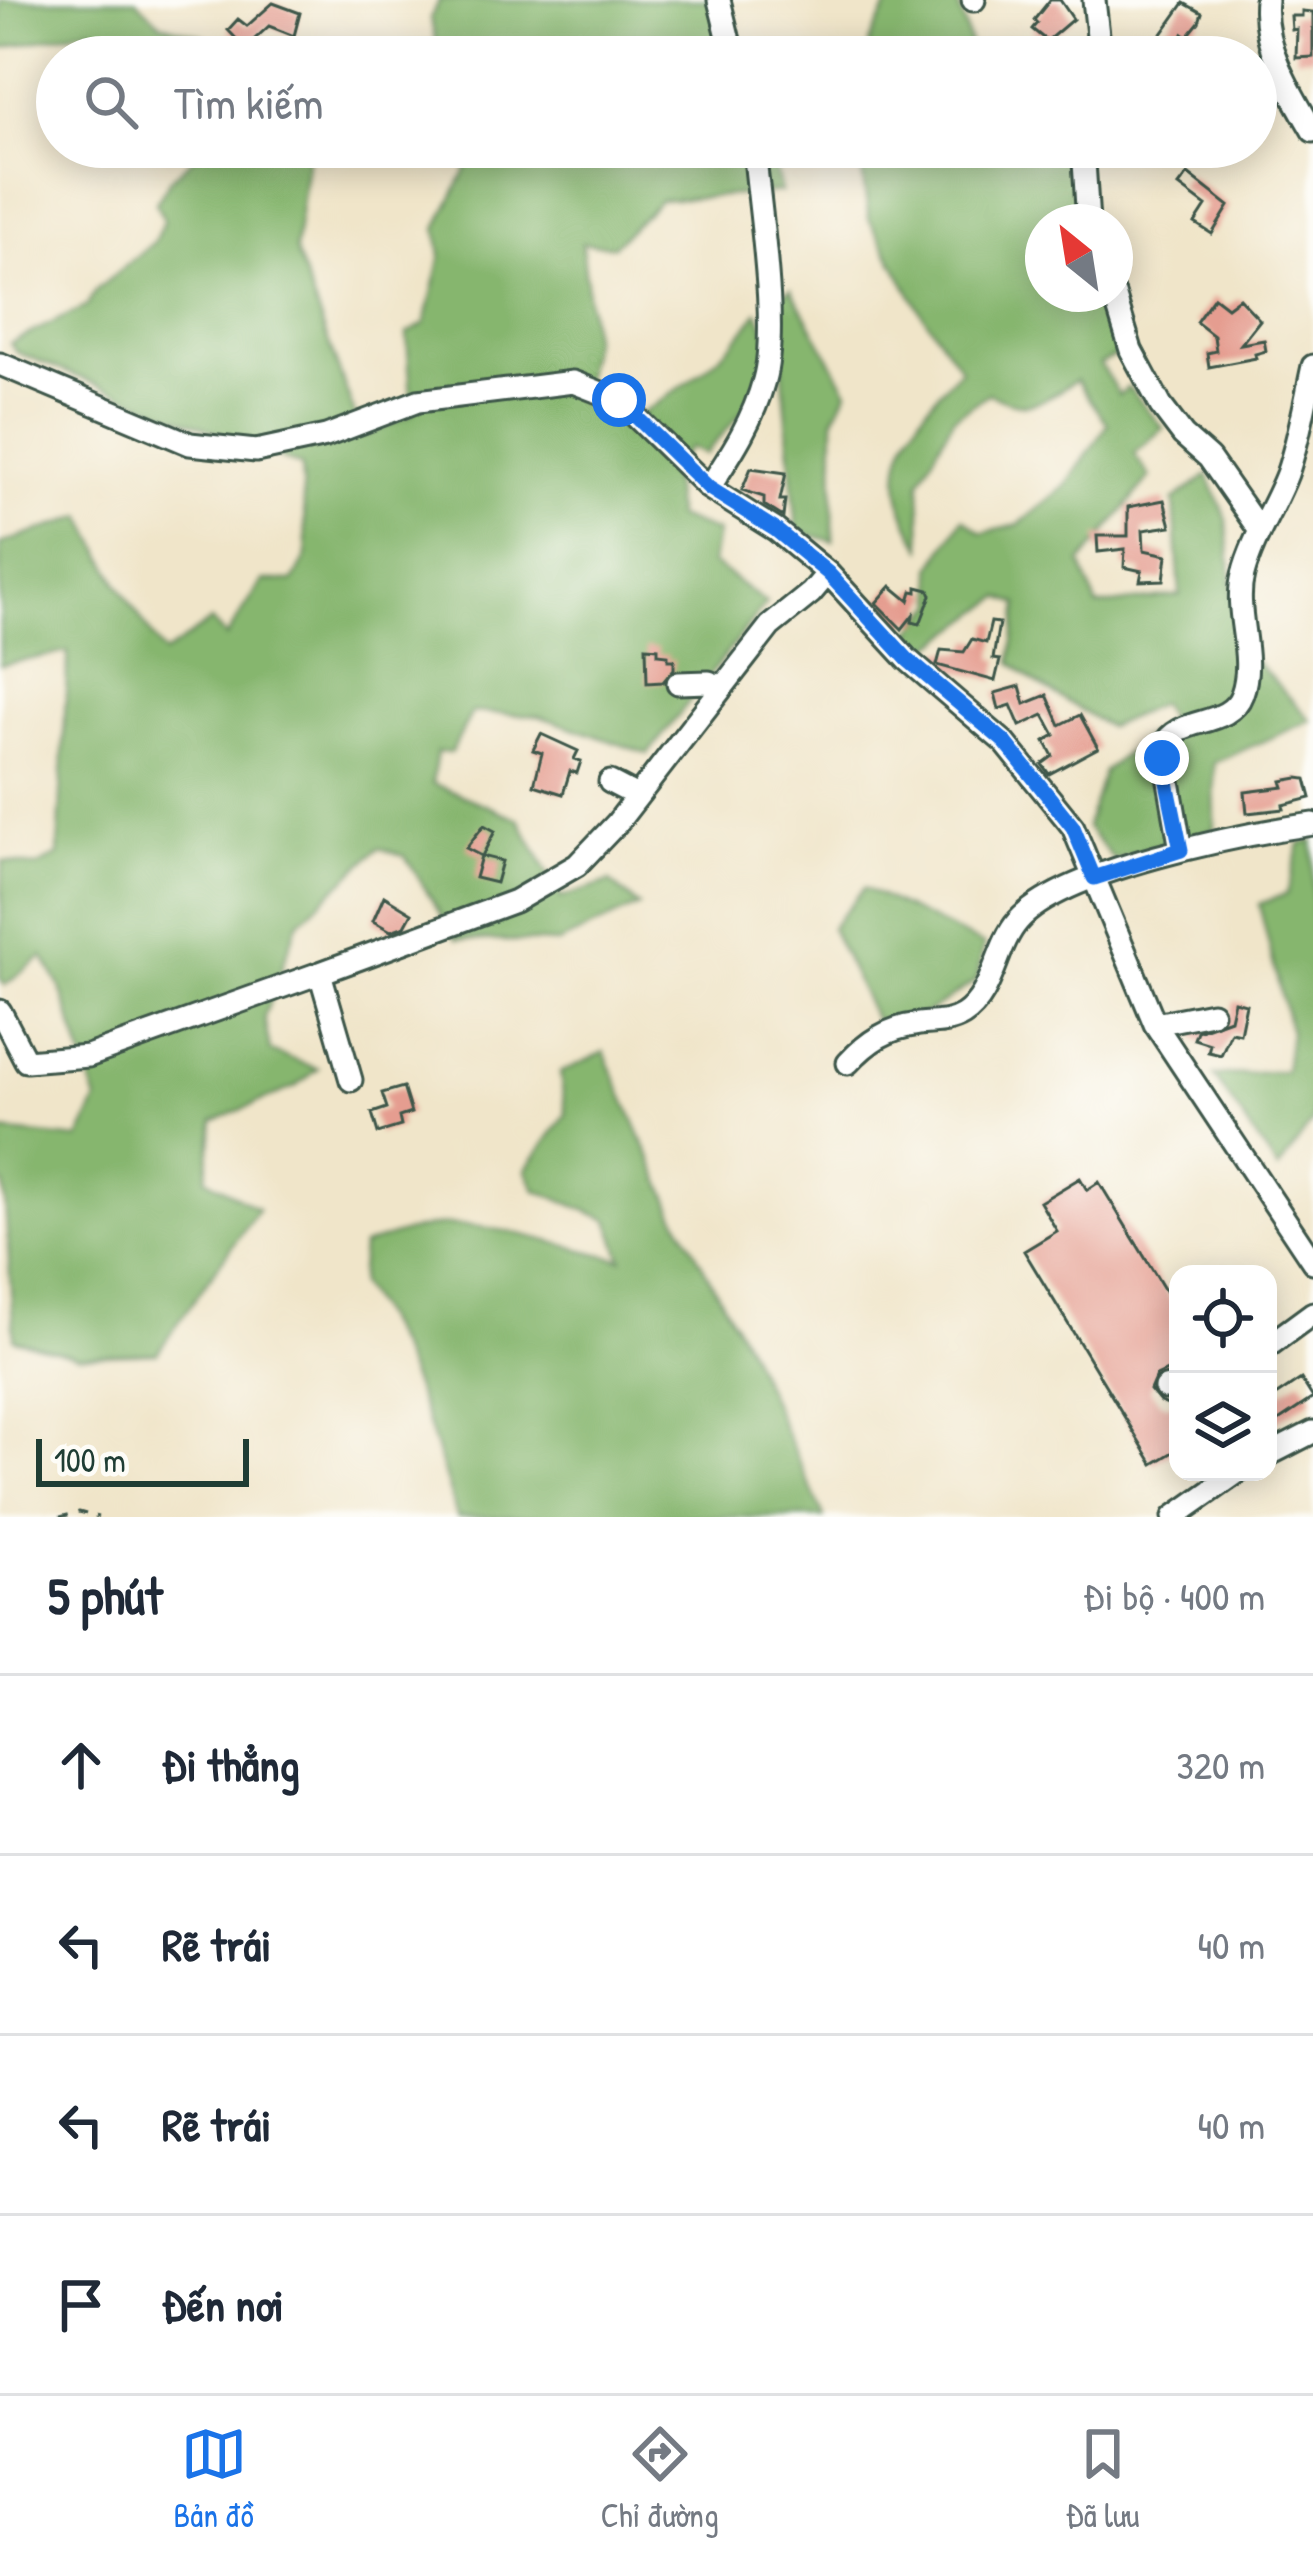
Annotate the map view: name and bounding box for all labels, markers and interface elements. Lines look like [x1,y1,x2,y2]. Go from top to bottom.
search box [36,36,1277,168]
icon: search [78,69,144,135]
text: Tìm kiếm [174,72,323,133]
north arrow [1025,204,1133,312]
route start [592,373,646,427]
route end [1135,731,1189,785]
map controls [1169,1265,1277,1481]
button: locate [1169,1265,1277,1373]
button: layers [1169,1373,1277,1481]
scale bar [36,1433,249,1486]
text: 100 m [54,1438,126,1482]
text: 5 phút [48,1561,163,1630]
text: Đi bộ · 400 m [1083,1569,1265,1622]
icon: ahead [48,1732,114,1798]
text: Đi thẳng [162,1734,300,1795]
text: 320 m [1176,1738,1265,1791]
icon: left [48,1912,114,1978]
text: Rẽ trái [162,1914,271,1975]
text: 40 m [1197,1918,1265,1971]
icon: left [48,2092,114,2158]
text: Rẽ trái [162,2094,271,2155]
text: 40 m [1197,2098,1265,2151]
icon: arrive [48,2272,114,2338]
text: Đến nơi [162,2274,284,2335]
tab: Bản đồ [173,2421,254,2537]
tab: Chỉ đường [601,2421,719,2537]
tab: Đã lưu [1066,2421,1140,2537]

